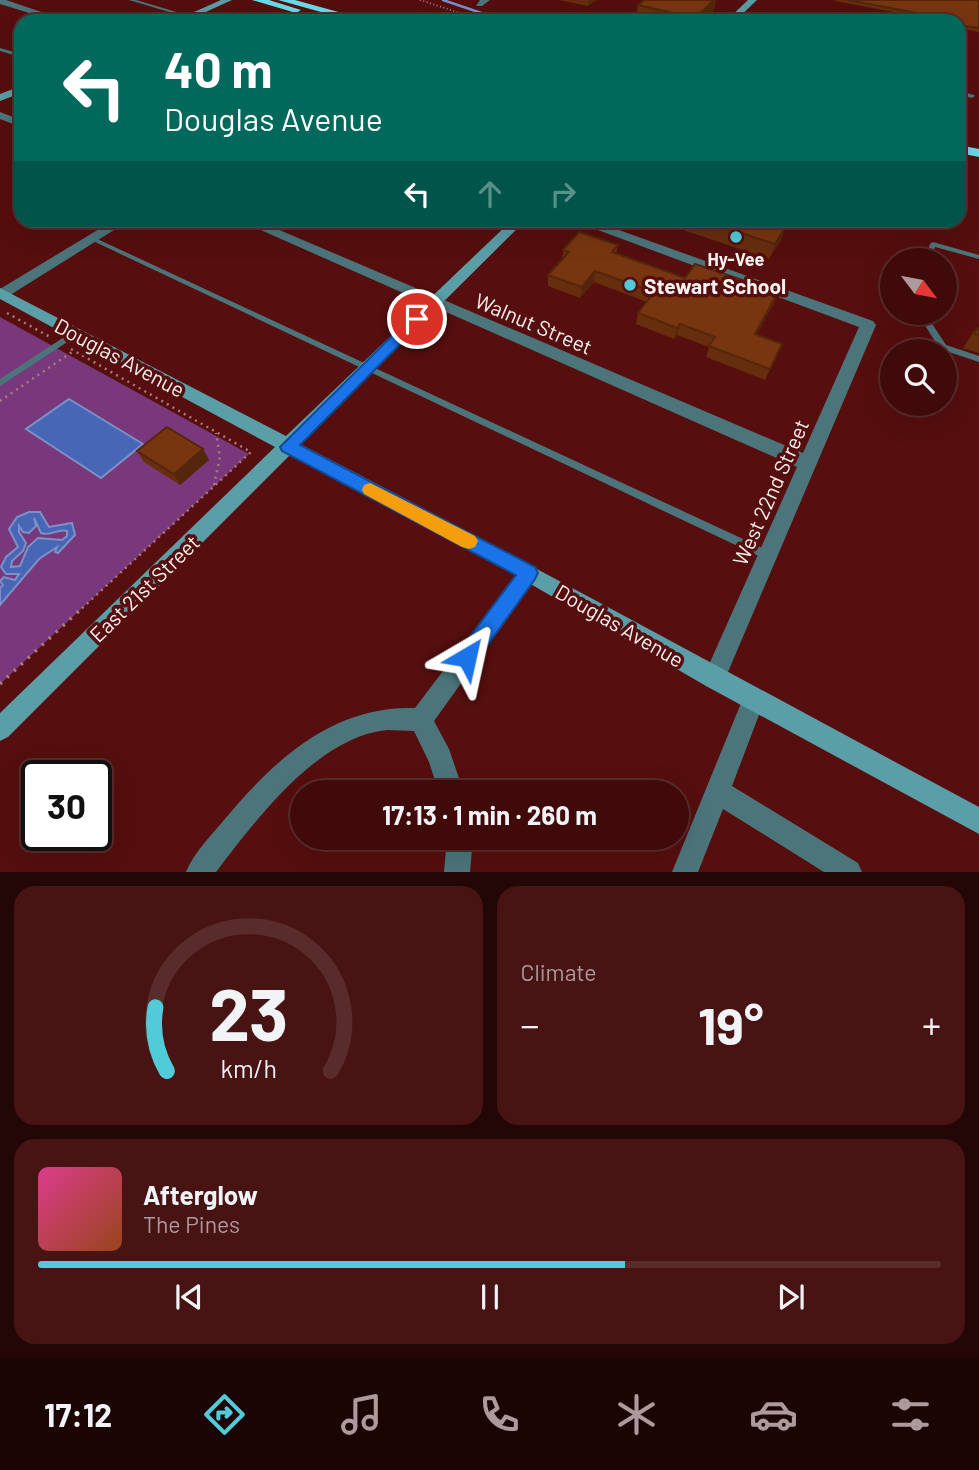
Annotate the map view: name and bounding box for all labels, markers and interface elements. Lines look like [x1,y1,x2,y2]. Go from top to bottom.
text: 40 m [164,39,272,98]
icon: left [49,42,140,133]
text: Douglas Avenue [164,99,383,137]
icon: left [398,175,436,213]
icon: ahead [471,175,509,213]
icon: right [544,175,582,213]
marker: Hy-Vee [728,229,744,245]
place label: Hy-Vee [708,248,765,270]
north arrow [880,248,957,326]
map controls [880,248,957,416]
place label: Stewart School [644,273,786,298]
marker: Stewart School [622,277,638,293]
street label: Walnut Street [472,287,596,359]
pin [387,289,447,349]
icon: arrive [398,300,436,338]
street label: Douglas Avenue [51,312,189,402]
button: search [880,339,957,416]
street label: West 22nd Street [727,415,813,569]
street label: East 21st Street [84,529,204,647]
street label: Douglas Avenue [552,578,688,672]
position arrow [430,620,504,694]
speed limit sign: 30 [21,760,112,851]
text: 17:13 · 1 min · 260 m [382,799,597,830]
text: Climate [521,958,597,986]
text: 23 [209,969,288,1057]
text: 19° [698,993,764,1055]
text: − [521,1001,540,1047]
text: + [922,1001,941,1047]
text: km/h [220,1053,277,1083]
text: Afterglow [143,1179,258,1210]
text: The Pines [143,1210,240,1238]
icon: previous [170,1278,208,1316]
icon: pause [471,1278,509,1316]
icon: next [772,1278,810,1316]
icon: directions [200,1390,249,1439]
icon: music [337,1390,386,1439]
icon: phone [475,1390,524,1439]
icon: climate [612,1390,661,1439]
icon: car [749,1390,798,1439]
icon: filters [886,1390,935,1439]
text: 17:12 [44,1395,112,1433]

